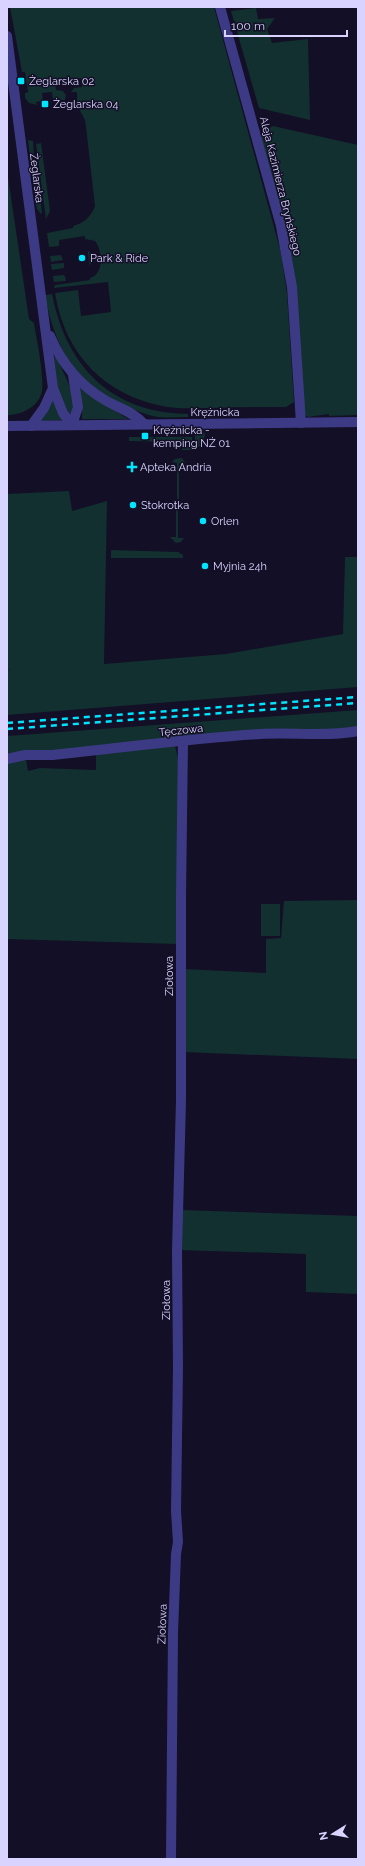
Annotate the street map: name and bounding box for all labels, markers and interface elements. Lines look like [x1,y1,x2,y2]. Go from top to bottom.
scale bar [225,12,347,38]
text: 100 m [231,19,265,33]
place label: Żeglarska 02 [29,75,94,88]
marker: Żeglarska 02 [16,76,26,86]
place label: Żeglarska 04 [53,98,119,111]
marker: Żeglarska 04 [40,99,50,109]
street label: Aleja Kazimierza Bryńskiego [257,115,304,257]
street label: Żeglarska [27,152,46,204]
place label: Park & Ride [90,252,149,265]
marker: Park & Ride [77,253,87,263]
street label: Krężnicka [190,406,240,419]
place label: Krężnicka - kemping NŻ 01 [153,424,230,450]
marker: Krężnicka - kemping NŻ 01 [140,431,150,441]
place label: Apteka Andria [140,461,211,474]
marker: Apteka Andria [127,462,137,472]
place label: Stokrotka [141,499,189,512]
marker: Stokrotka [128,500,138,510]
place label: Orlen [211,515,239,528]
marker: Orlen [198,516,208,526]
place label: Myjnia 24h [213,560,267,573]
marker: Myjnia 24h [200,561,210,571]
street label: Tęczowa [158,722,204,739]
street label: Ziołowa [163,956,176,996]
street label: Ziołowa [160,1280,173,1320]
street label: Ziołowa [155,1604,170,1644]
north arrow [313,1814,353,1854]
text: N [316,1830,331,1841]

